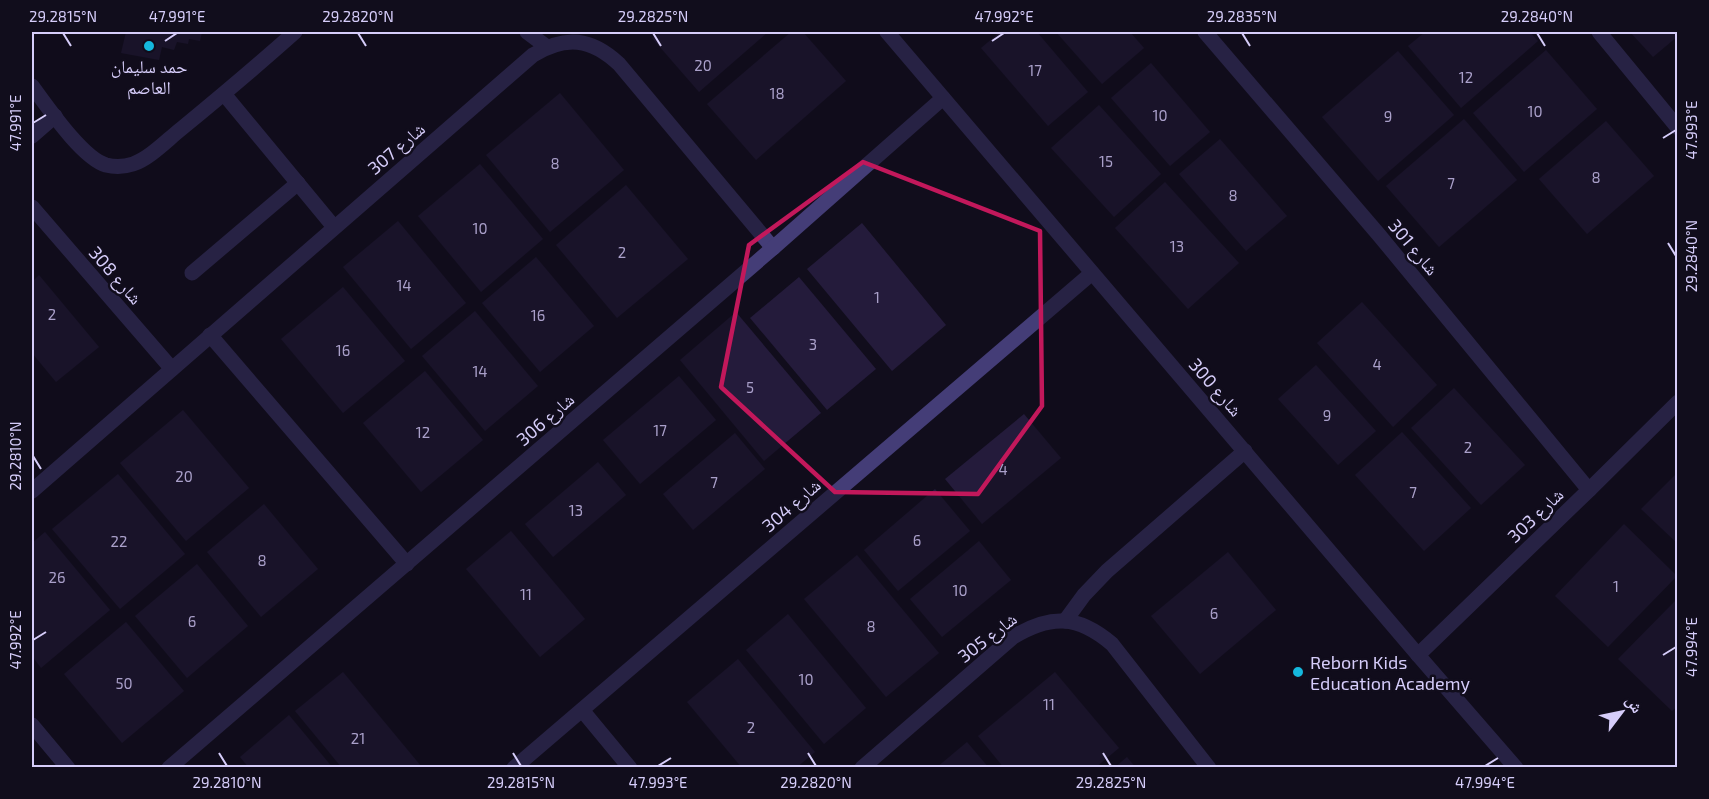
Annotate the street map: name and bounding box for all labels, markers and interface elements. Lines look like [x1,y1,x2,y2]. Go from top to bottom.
text: 29.2815°N [29,7,97,25]
text: 47.991°E [149,7,205,25]
text: 29.2820°N [322,7,394,25]
text: 29.2825°N [618,7,688,25]
text: 47.992°E [974,7,1034,25]
text: 29.2835°N [1207,7,1277,25]
text: 29.2840°N [1501,7,1573,25]
marker: حمد سليمان العاصم [142,39,156,53]
place label: حمد سليمان العاصم [111,55,187,100]
house number: 20 [694,56,712,74]
house number: 17 [1028,61,1042,79]
house number: 12 [1459,68,1473,86]
house number: 18 [769,84,785,102]
text: 47.991°E [6,95,24,151]
text: 47.993°E [1682,101,1700,160]
house number: 10 [1527,102,1543,120]
house number: 10 [1152,106,1168,124]
house number: 9 [1384,107,1392,125]
street label: شارع 307 [363,117,430,179]
house number: 15 [1099,152,1113,170]
house number: 8 [550,154,560,172]
house number: 8 [1591,168,1601,186]
house number: 7 [1447,174,1455,192]
house number: 8 [1228,186,1238,204]
street label: شارع 301 [1384,215,1444,280]
house number: 10 [472,219,488,237]
text: 29.2840°N [1682,220,1700,292]
house number: 13 [1170,237,1184,255]
street label: شارع 308 [84,241,147,309]
house number: 2 [618,243,626,261]
house number: 14 [396,276,412,294]
house number: 1 [874,288,880,306]
house number: 2 [48,305,56,323]
house number: 16 [531,306,545,324]
house number: 3 [809,335,817,353]
house number: 16 [336,341,350,359]
street label: شارع 300 [1184,353,1247,421]
house number: 4 [1372,355,1382,373]
house number: 14 [472,362,488,380]
house number: 5 [746,378,754,396]
street label: شارع 306 [512,388,579,451]
house number: 9 [1323,406,1331,424]
text: 29.2810°N [6,421,24,491]
house number: 17 [653,421,667,439]
house number: 12 [416,423,430,441]
house number: 2 [1464,438,1472,456]
house number: 4 [998,460,1008,478]
house number: 20 [175,467,193,485]
house number: 7 [710,473,718,491]
street label: شارع 304 [757,474,825,537]
house number: 7 [1409,483,1417,501]
street label: شارع 303 [1503,483,1568,548]
house number: 13 [569,501,583,519]
house number: 6 [913,531,921,549]
house number: 22 [111,532,127,550]
house number: 8 [257,551,267,569]
house number: 26 [48,568,66,586]
house number: 1 [1613,577,1619,595]
house number: 10 [952,581,968,599]
house number: 11 [520,585,532,603]
house number: 6 [1210,604,1218,622]
street label: شارع 305 [953,607,1021,668]
text: 47.992°E [6,610,24,670]
house number: 6 [188,612,196,630]
house number: 8 [866,617,876,635]
text: 47.994°E [1682,617,1700,677]
place label: Reborn Kids Education Academy [1310,651,1471,694]
marker: Reborn Kids Education Academy [1291,665,1305,679]
house number: 10 [798,670,814,688]
house number: 50 [115,674,133,692]
north arrow [1592,682,1652,742]
text: ش [1622,692,1648,717]
house number: 11 [1043,695,1055,713]
house number: 2 [747,718,755,736]
house number: 21 [351,729,365,747]
text: 29.2810°N [192,773,262,791]
text: 29.2815°N [487,773,555,791]
text: 47.993°E [629,773,688,791]
text: 29.2820°N [780,773,852,791]
text: 29.2825°N [1076,773,1146,791]
text: 47.994°E [1455,773,1515,791]

